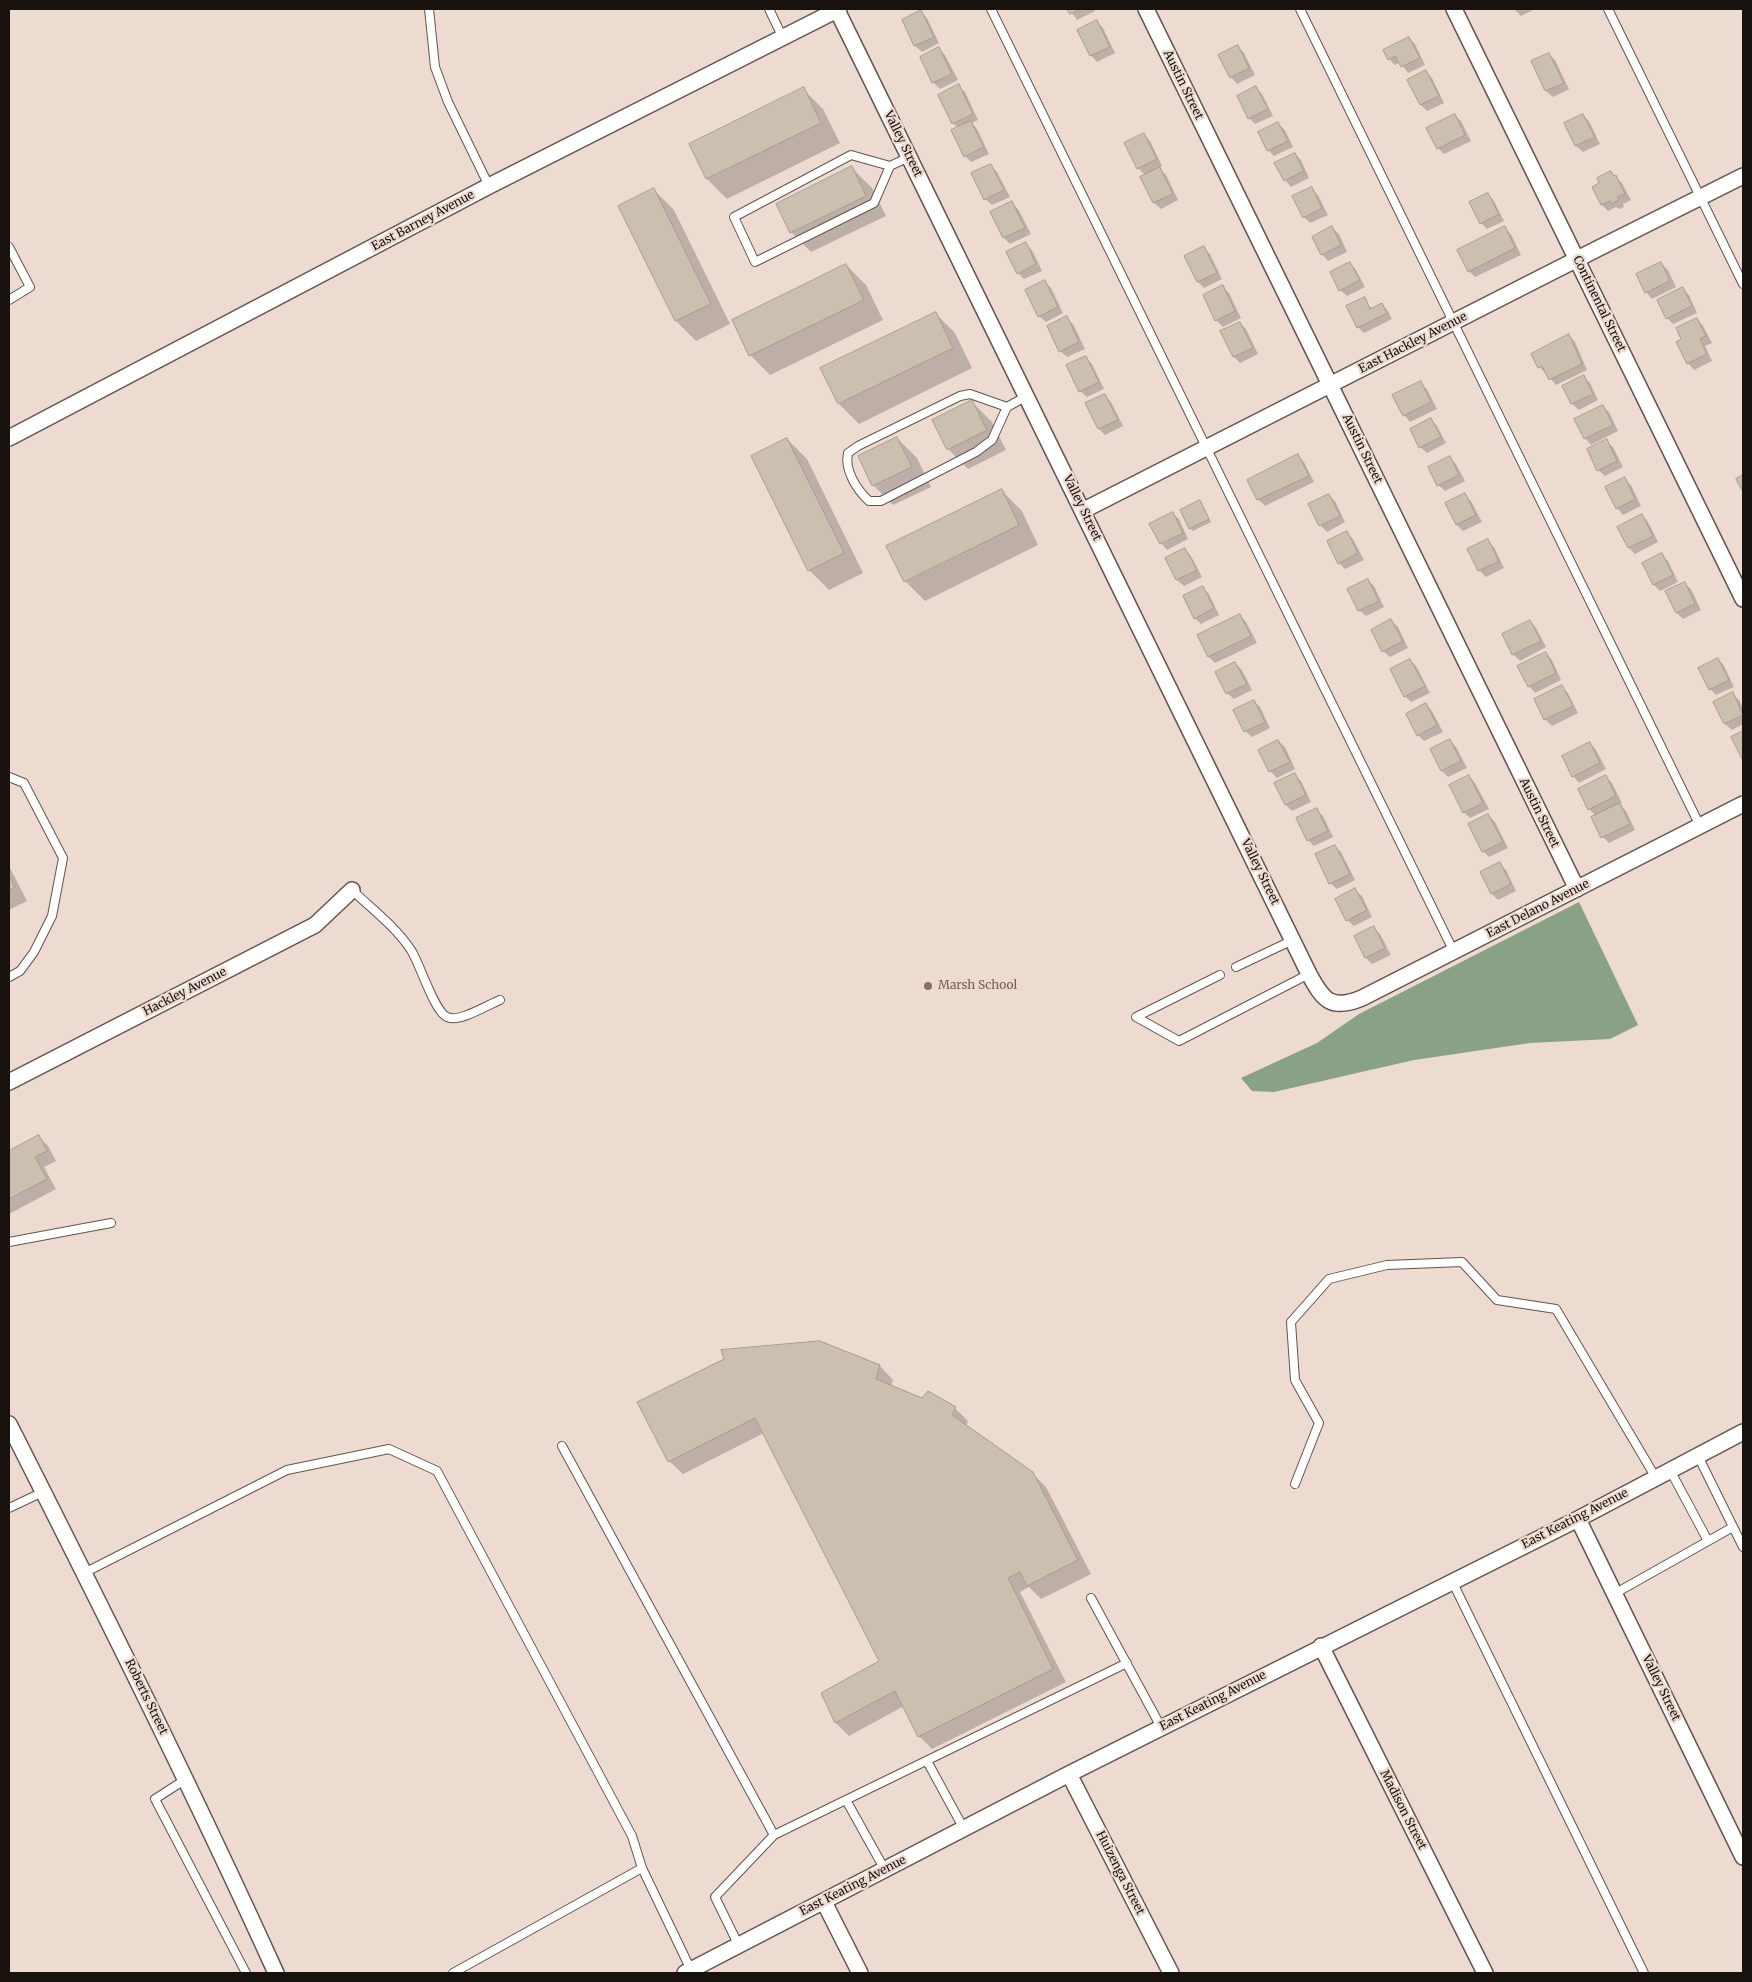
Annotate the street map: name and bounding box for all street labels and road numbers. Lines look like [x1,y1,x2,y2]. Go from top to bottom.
street label: Austin Street [1160,48,1206,122]
street label: Valley Street [881,109,925,179]
street label: East Barney Avenue [369,188,477,254]
street label: Continental Street [1569,254,1629,354]
street label: East Hackley Avenue [1357,309,1469,377]
street label: Austin Street [1339,412,1385,486]
street label: Valley Street [1060,473,1104,543]
street label: Austin Street [1516,776,1562,850]
street label: Valley Street [1238,837,1282,907]
street label: East Delano Avenue [1484,877,1592,941]
street label: Hackley Avenue [141,965,229,1019]
street label: East Keating Avenue [1519,1486,1631,1552]
street label: Valley Street [1639,1653,1683,1723]
street label: Roberts Street [122,1657,170,1737]
street label: East Keating Avenue [1157,1668,1269,1734]
street label: Madison Street [1377,1768,1429,1852]
street label: Huizenga Street [1093,1829,1147,1917]
street label: East Keating Avenue [797,1853,909,1919]

